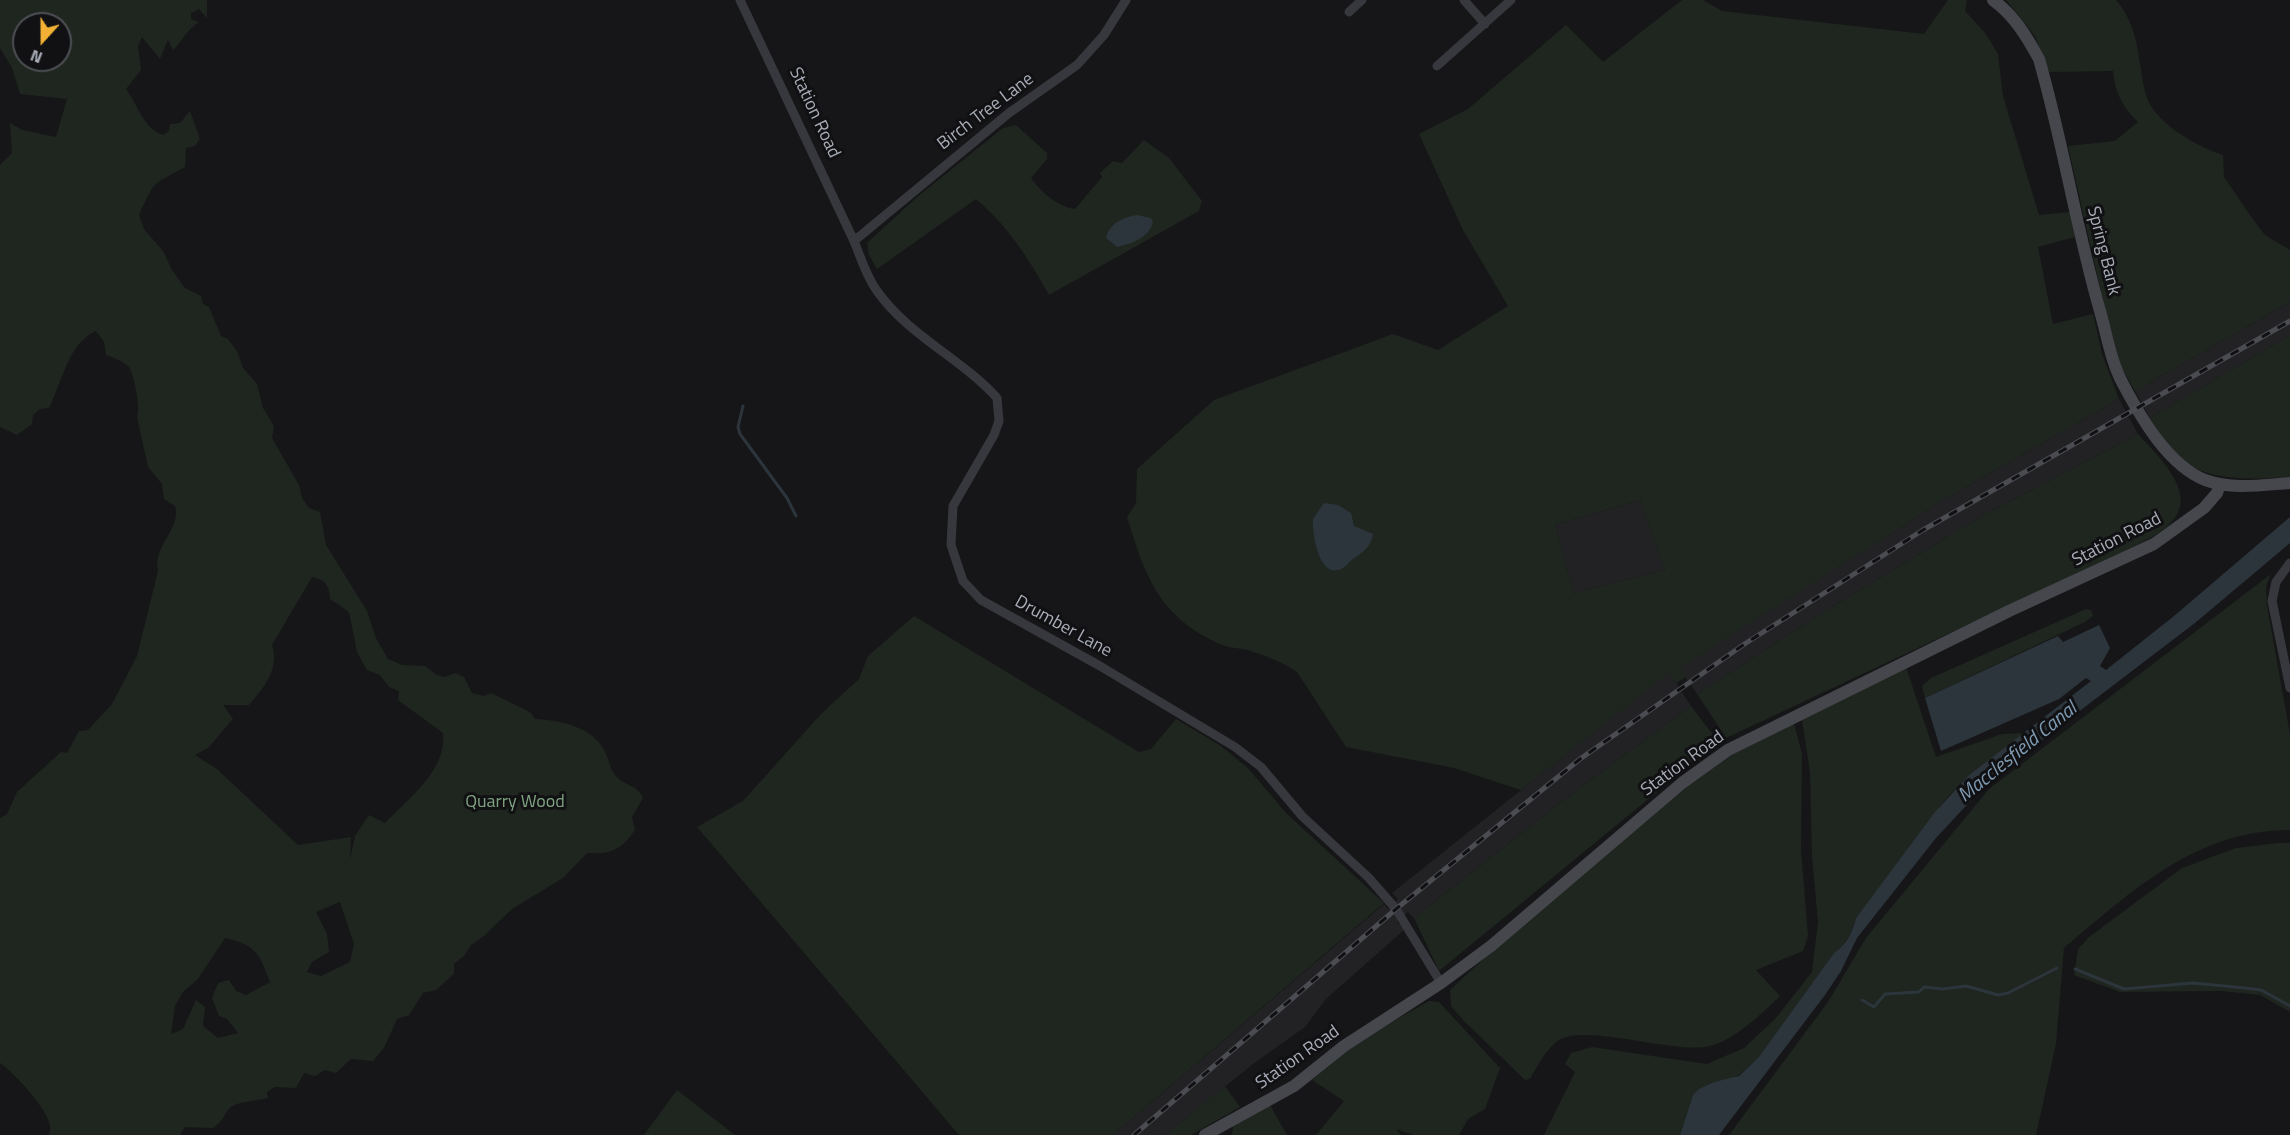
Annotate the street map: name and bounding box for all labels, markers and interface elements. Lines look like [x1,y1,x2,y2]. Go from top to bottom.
north arrow [12,12,72,72]
text: N [27,44,46,70]
street label: Station Road [784,64,844,162]
street label: Birch Tree Lane [934,69,1038,155]
street label: Spring Bank [2082,204,2124,298]
street label: Station Road [2069,508,2165,572]
street label: Drumber Lane [1011,591,1115,663]
water label: Macclesfield Canal [1954,698,2082,808]
street label: Station Road [1637,727,1729,801]
park label: Quarry Wood [465,792,565,814]
street label: Station Road [1252,1021,1344,1095]

